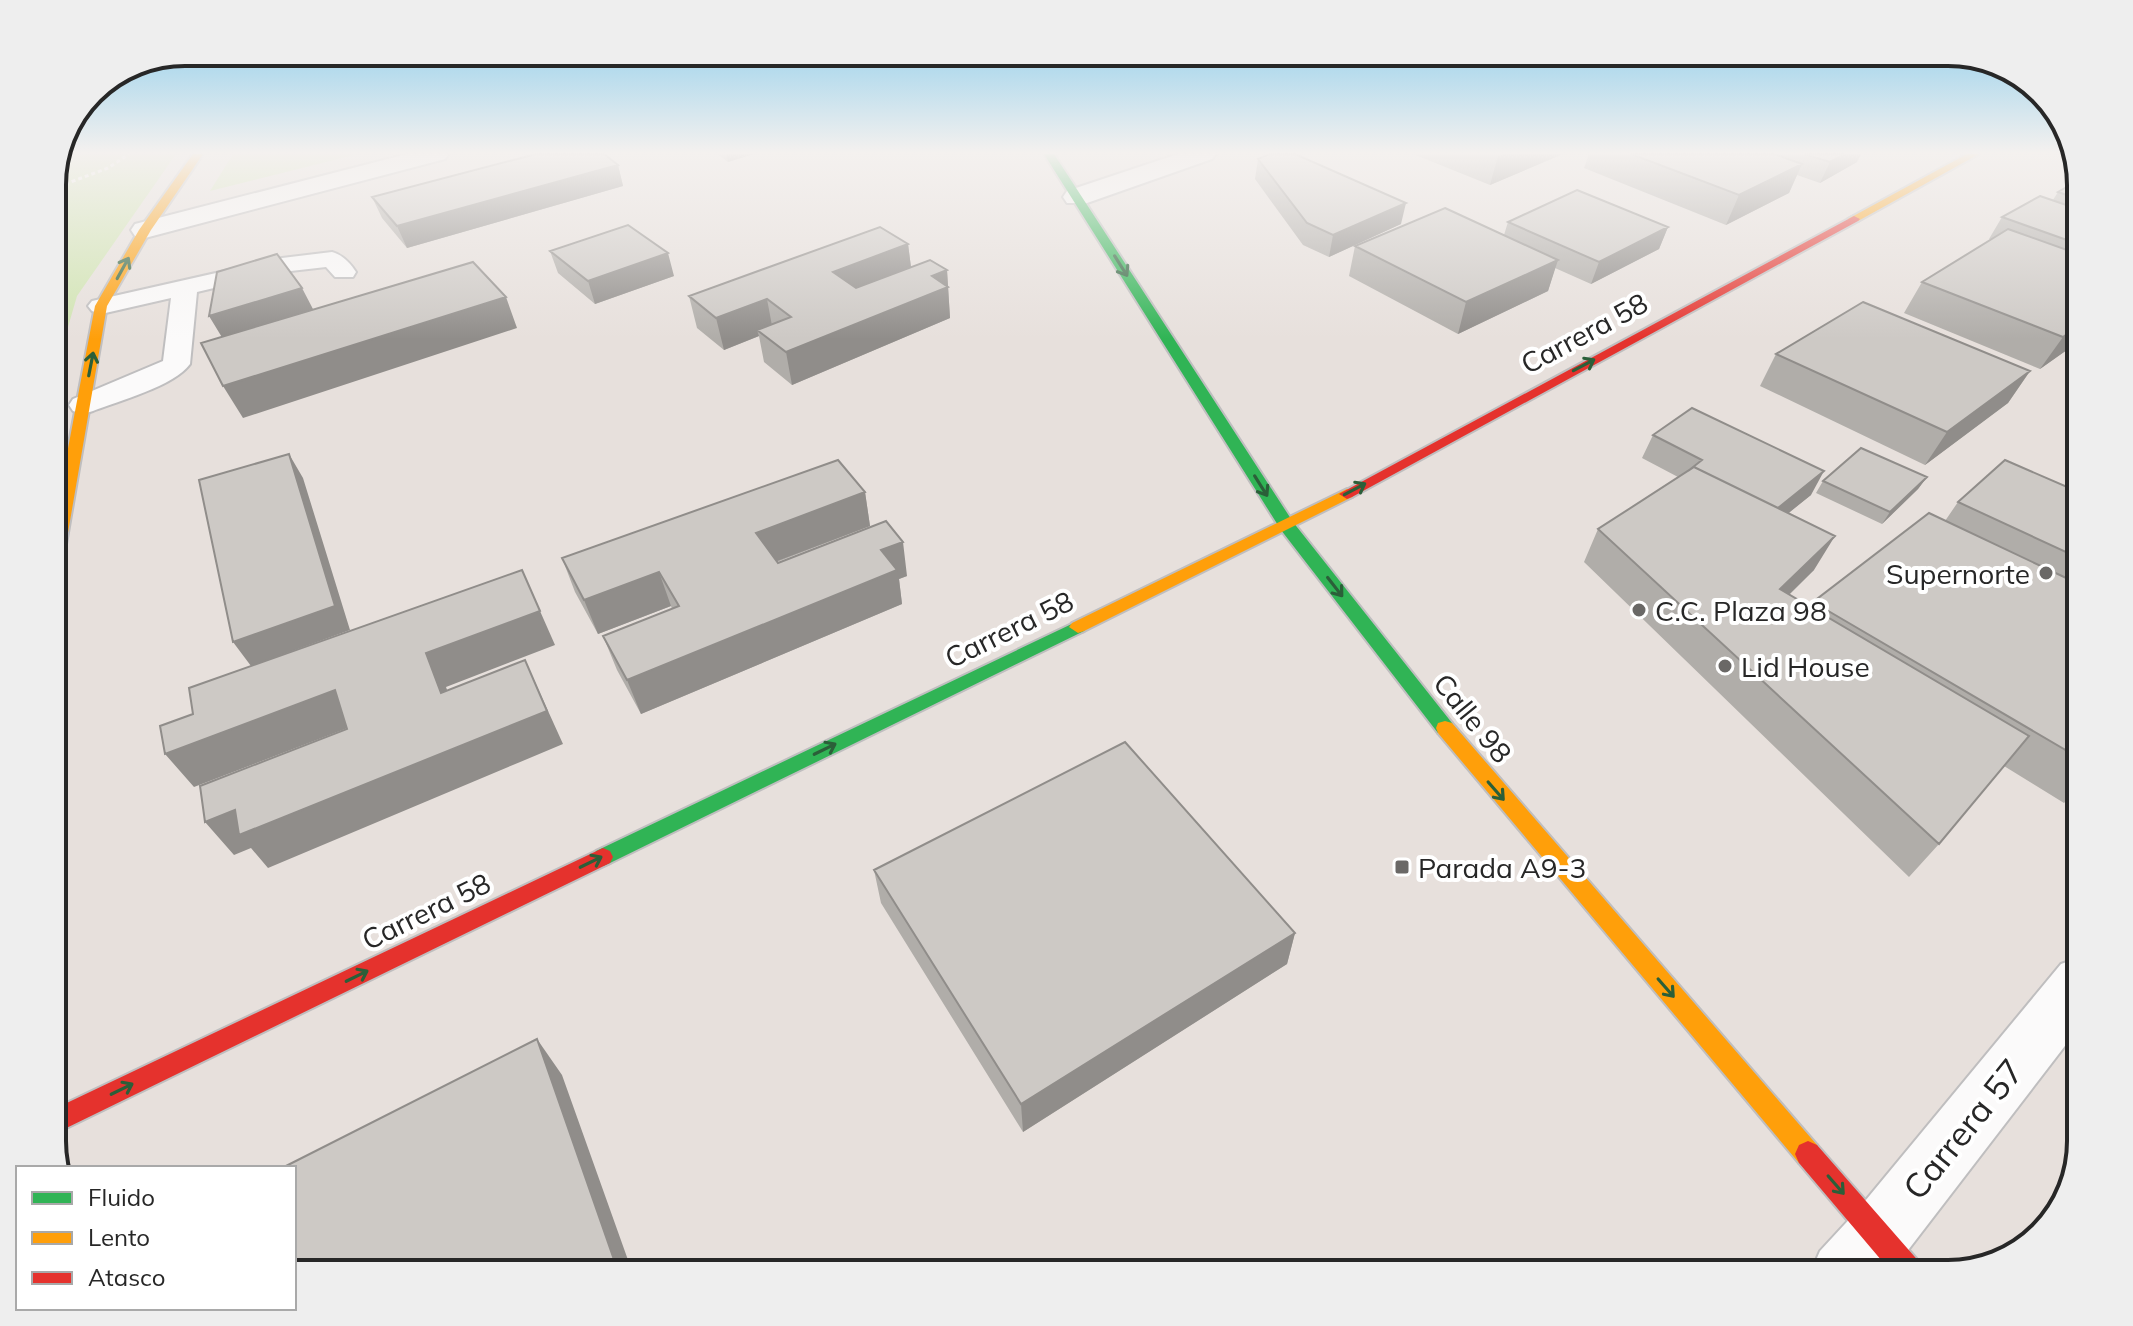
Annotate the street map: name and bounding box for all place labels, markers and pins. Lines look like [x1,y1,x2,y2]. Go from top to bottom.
place label: Supernorte [1886,556,2030,591]
marker: Supernorte [2037,564,2055,582]
place label: C.C. Plaza 98 [1655,593,1827,628]
marker: C.C. Plaza 98 [1630,601,1648,619]
place label: Lid House [1741,649,1870,684]
marker: Lid House [1716,657,1734,675]
place label: Parada A9-3 [1418,850,1586,885]
marker: Parada A9-3 [1393,858,1411,876]

